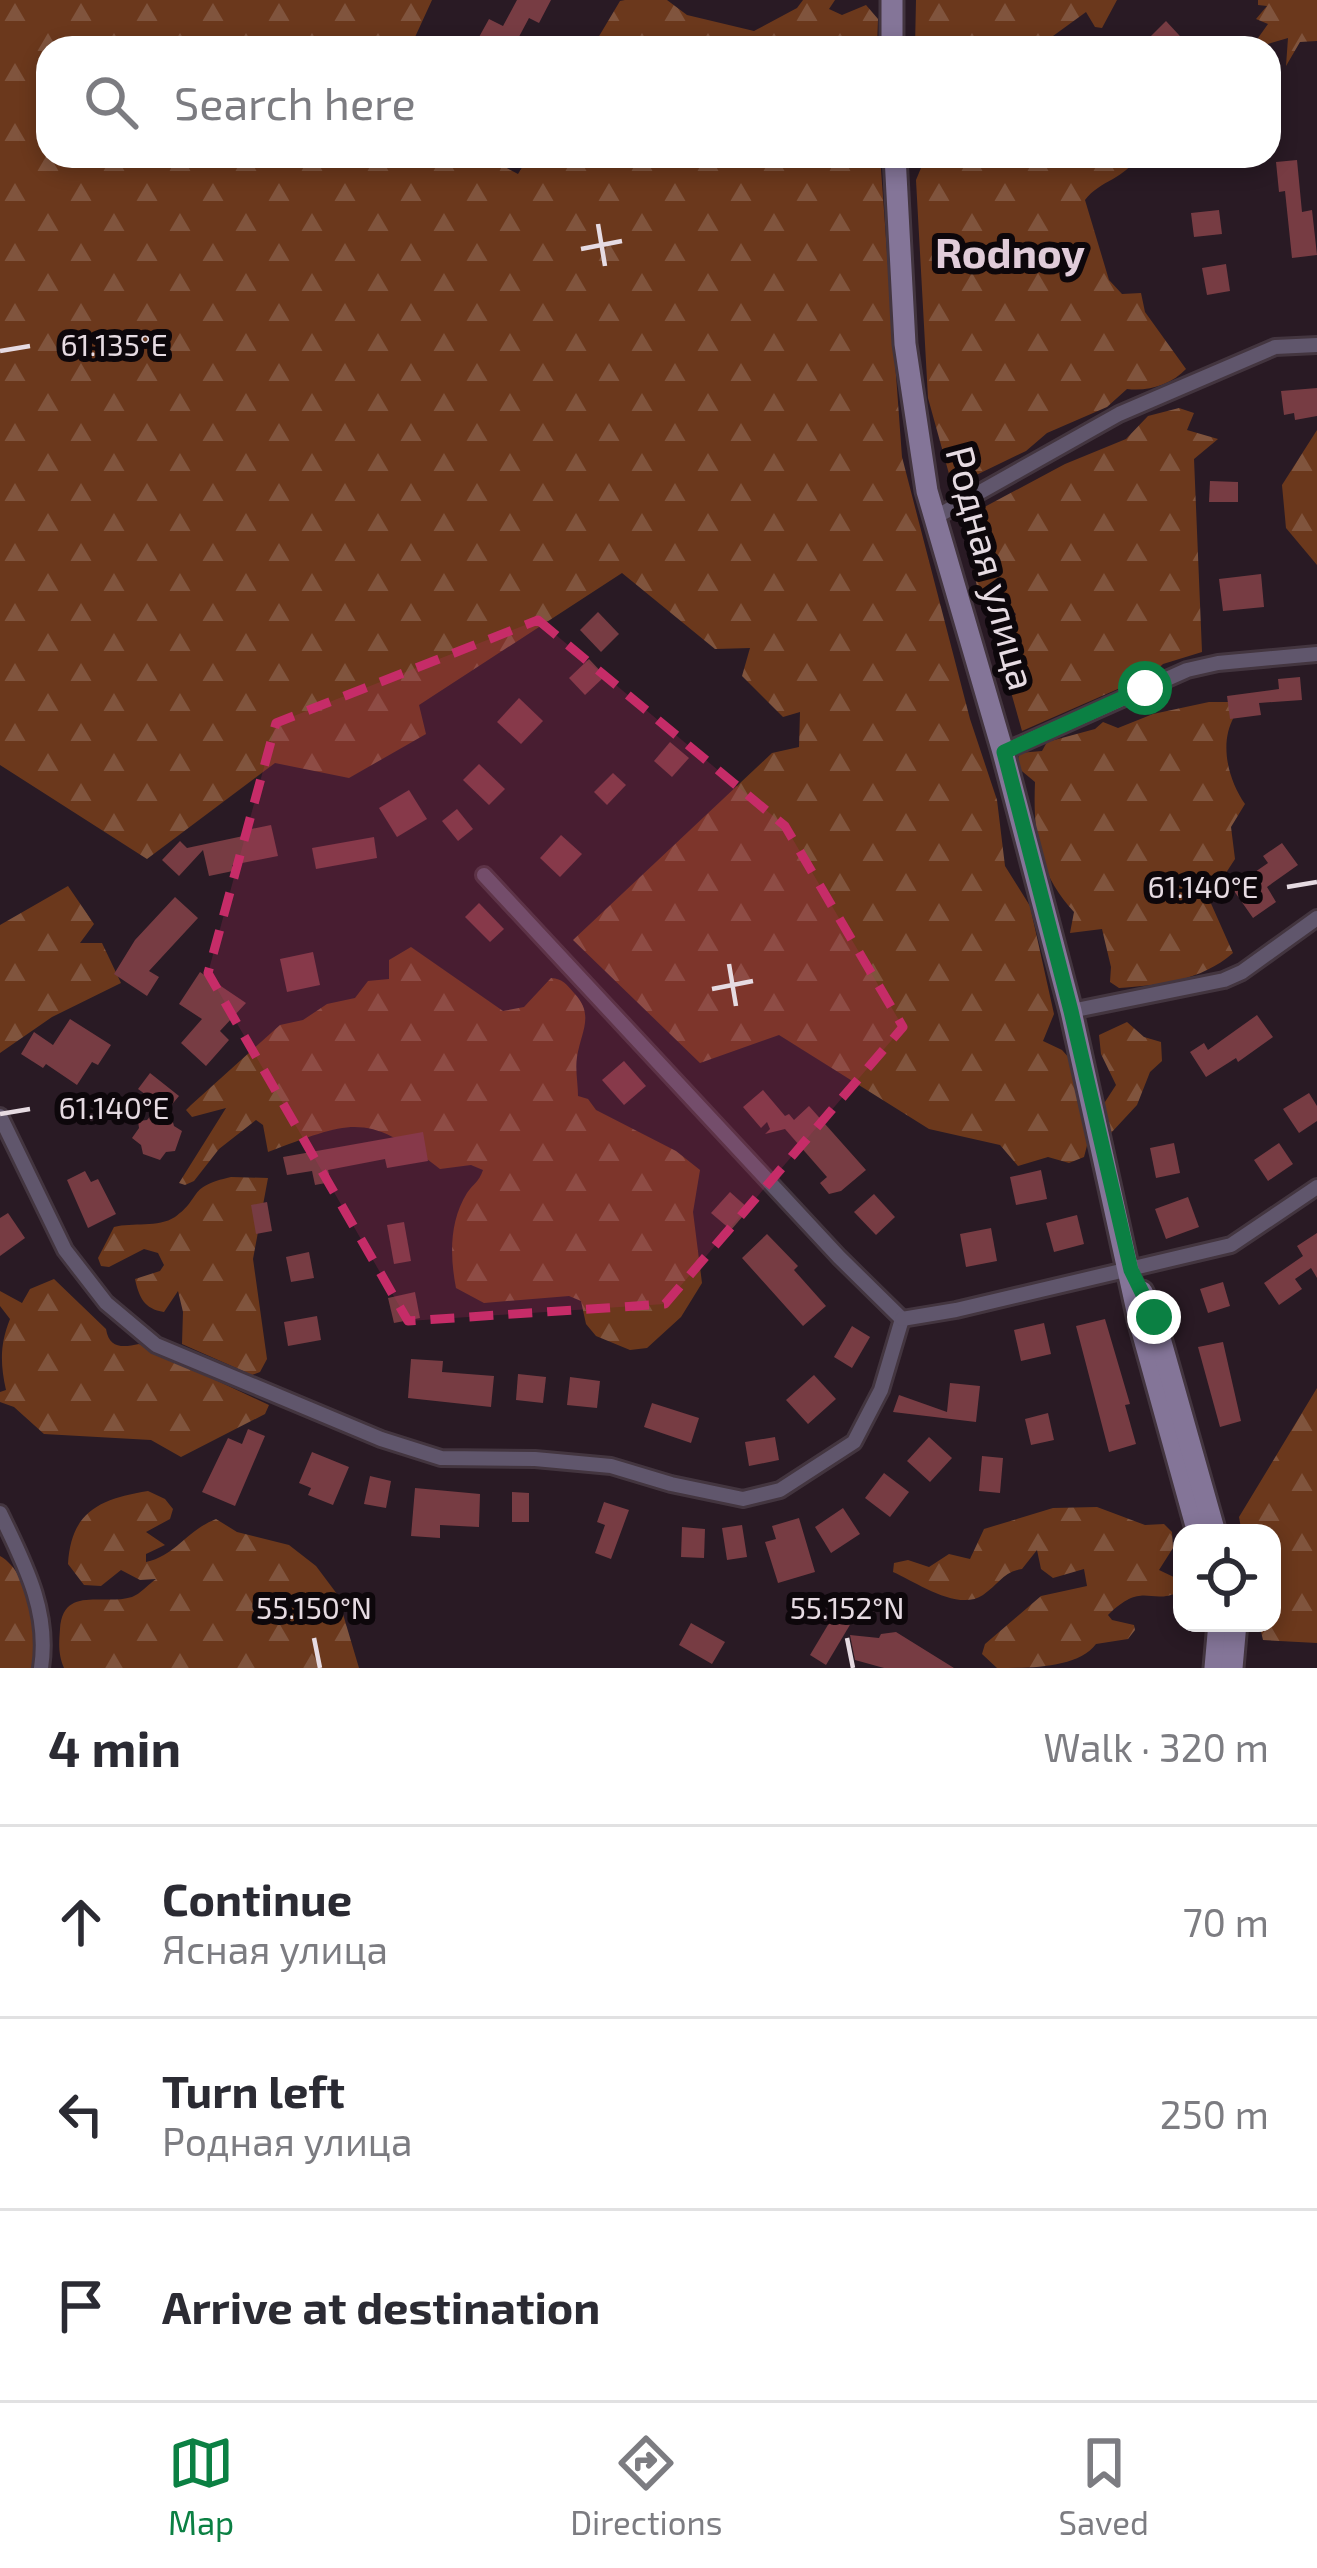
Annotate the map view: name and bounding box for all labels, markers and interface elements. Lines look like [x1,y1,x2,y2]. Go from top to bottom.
search box [36,36,1281,168]
icon: search [78,69,144,135]
text: Search here [174,75,416,129]
district label: Rodnoy [935,226,1085,277]
text: 61.135°E [60,326,168,362]
street label: Родная улица [936,441,1048,695]
route start [1118,661,1172,715]
text: 61.140°E [1148,868,1258,904]
text: 61.140°E [59,1089,169,1125]
route end [1127,1290,1181,1344]
map controls [1173,1524,1281,1632]
button: locate [1173,1524,1281,1632]
text: 55.150°N [256,1589,372,1625]
text: 55.152°N [790,1589,904,1625]
text: 4 min [48,1716,181,1777]
text: Walk · 320 m [1043,1723,1269,1770]
text: Continue [162,1871,352,1925]
icon: ahead [48,1889,114,1955]
text: 70 m [1183,1898,1269,1945]
text: Ясная улица [162,1925,388,1972]
text: Turn left [162,2063,345,2117]
icon: left [48,2081,114,2147]
text: 250 m [1160,2090,1269,2137]
text: Родная улица [162,2117,413,2164]
icon: arrive [48,2273,114,2339]
text: Arrive at destination [162,2279,600,2333]
tab: Map [168,2430,234,2542]
tab: Directions [570,2430,722,2542]
tab: Saved [1058,2430,1149,2542]

